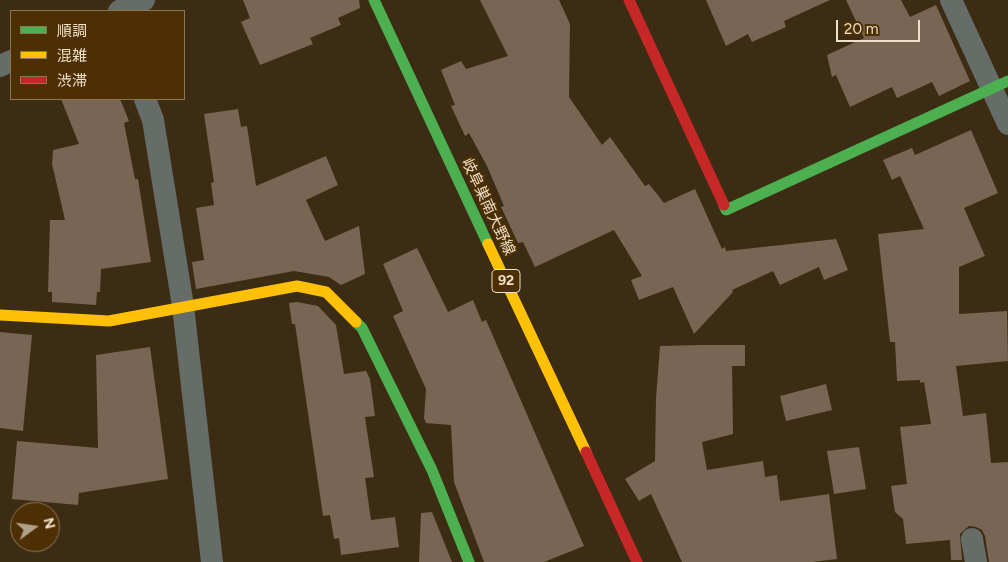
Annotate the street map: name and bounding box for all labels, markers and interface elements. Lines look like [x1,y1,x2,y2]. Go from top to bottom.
legend [10,10,185,100]
scale bar [838,10,922,42]
text: 20 m [844,20,878,38]
text: 順調 [57,22,87,40]
text: 混雑 [57,47,87,65]
text: 渋滞 [57,72,87,90]
street label: 岐阜巣南大野線 [458,156,518,258]
road number: 92 [492,270,520,292]
north arrow [10,502,60,552]
text: N [40,516,59,531]

